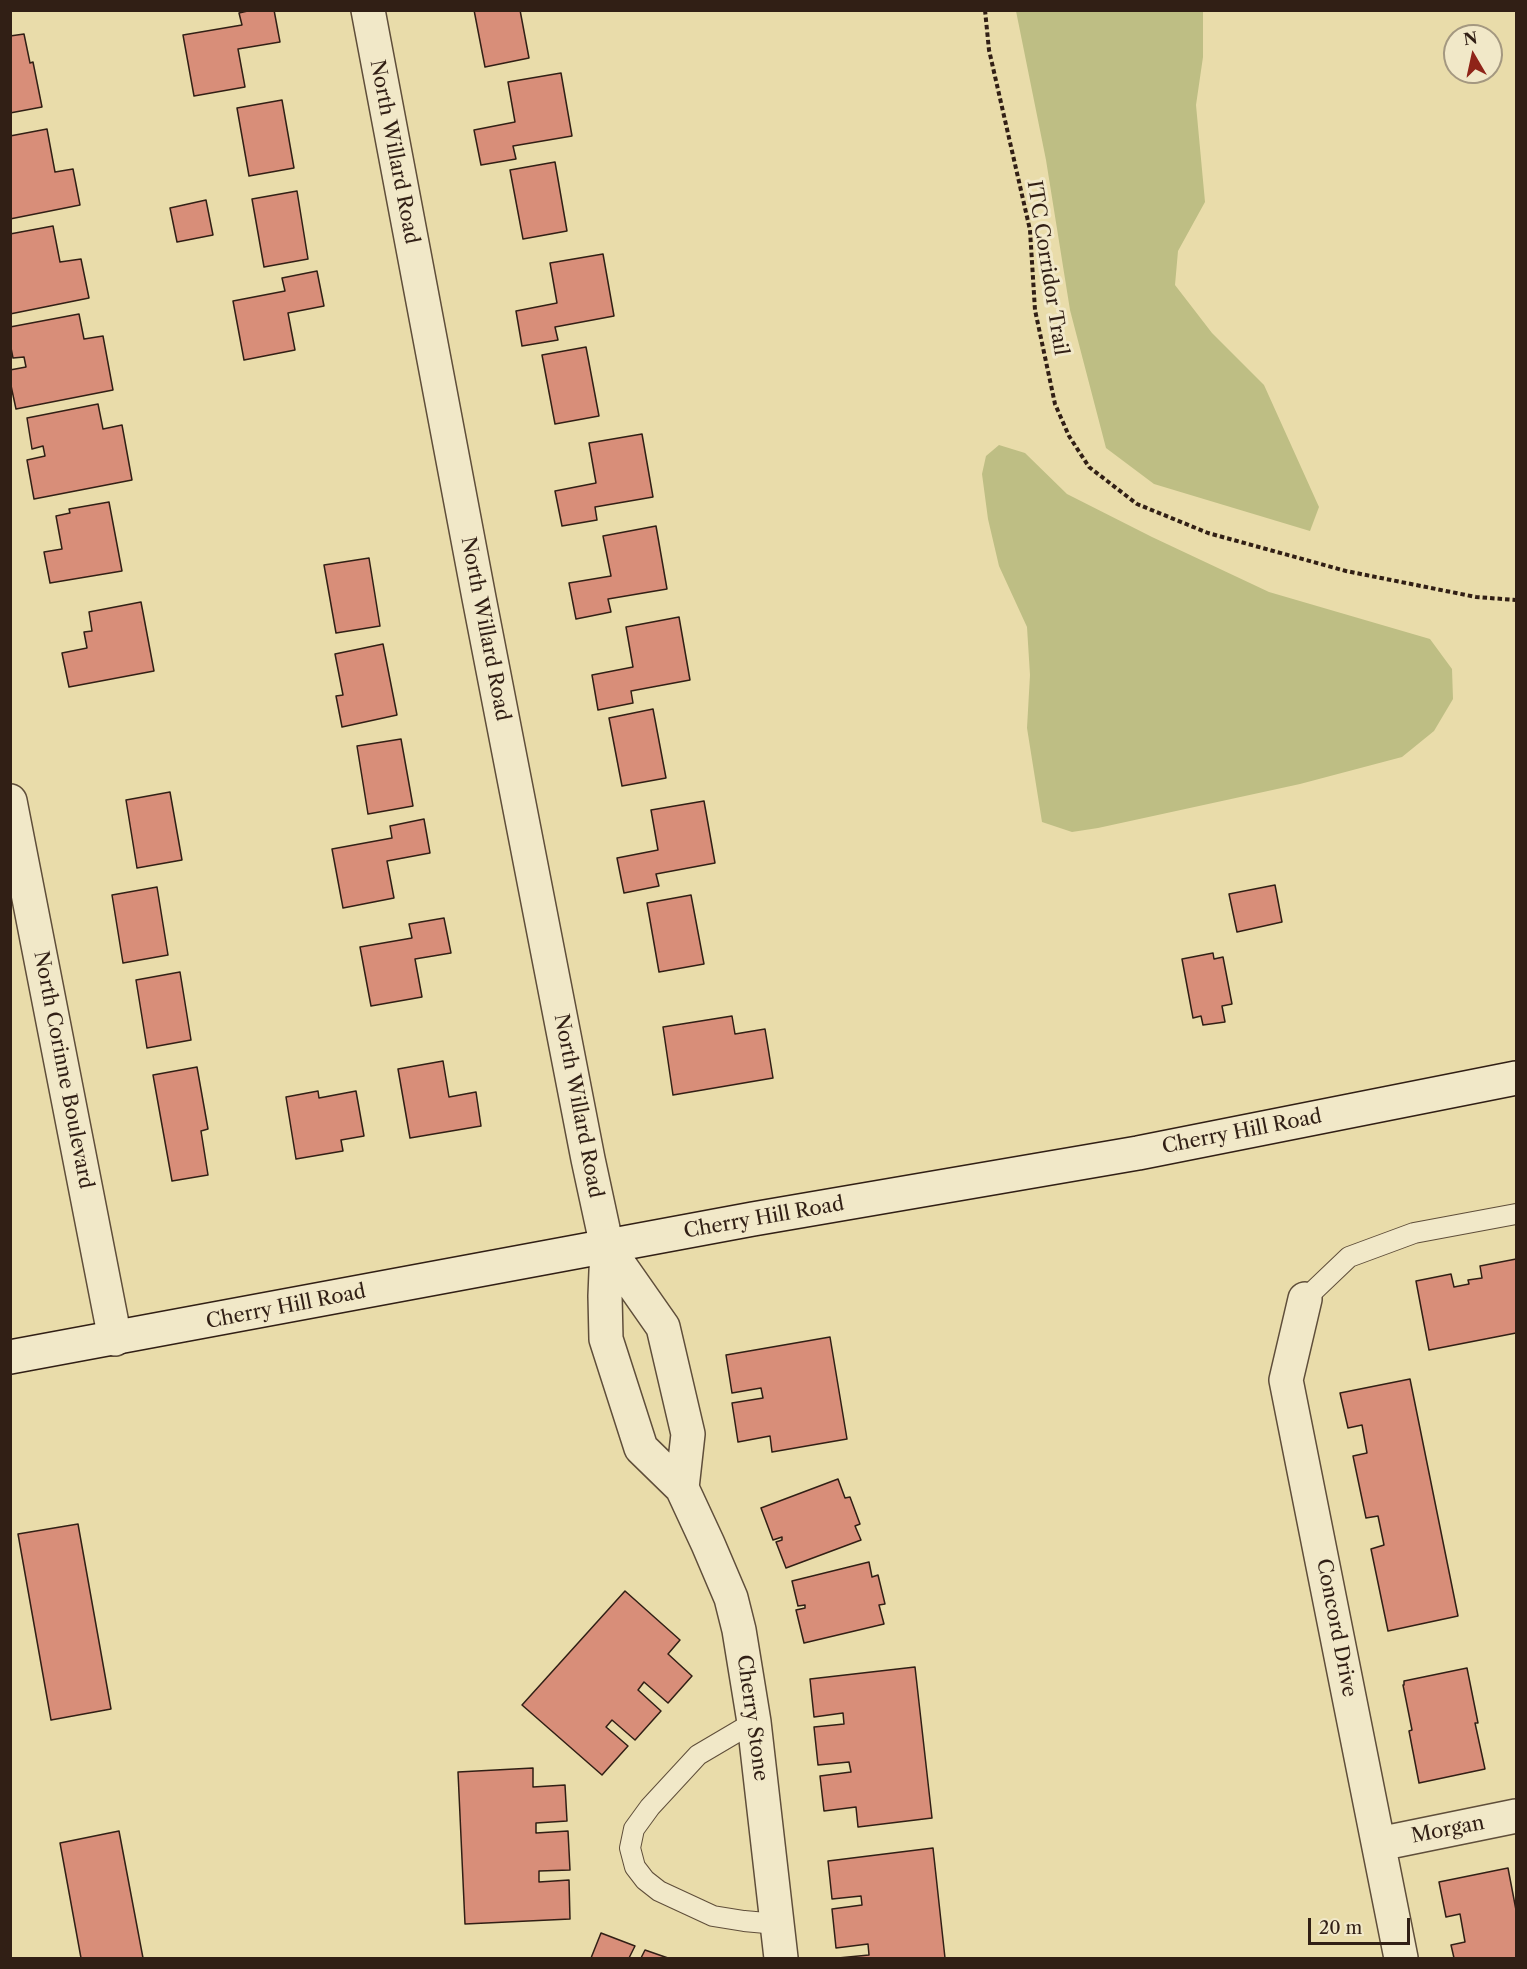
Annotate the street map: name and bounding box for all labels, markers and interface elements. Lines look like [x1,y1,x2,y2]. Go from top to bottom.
north arrow [1443,24,1503,84]
text: N [1462,27,1479,49]
street label: North Willard Road [364,58,424,246]
street label: ITC Corridor Trail [1021,179,1073,357]
street label: North Willard Road [455,535,515,723]
street label: North Corinne Boulevard [28,949,98,1191]
street label: North Willard Road [548,1012,608,1200]
street label: Cherry Hill Road [1160,1105,1324,1159]
street label: Cherry Hill Road [682,1192,846,1244]
street label: Cherry Hill Road [204,1280,368,1334]
street label: Concord Drive [1311,1557,1361,1699]
street label: Cherry Stone [731,1653,773,1783]
street label: Morgan [1409,1811,1487,1849]
scale bar [1311,1906,1413,1944]
text: 20 m [1319,1917,1362,1939]

